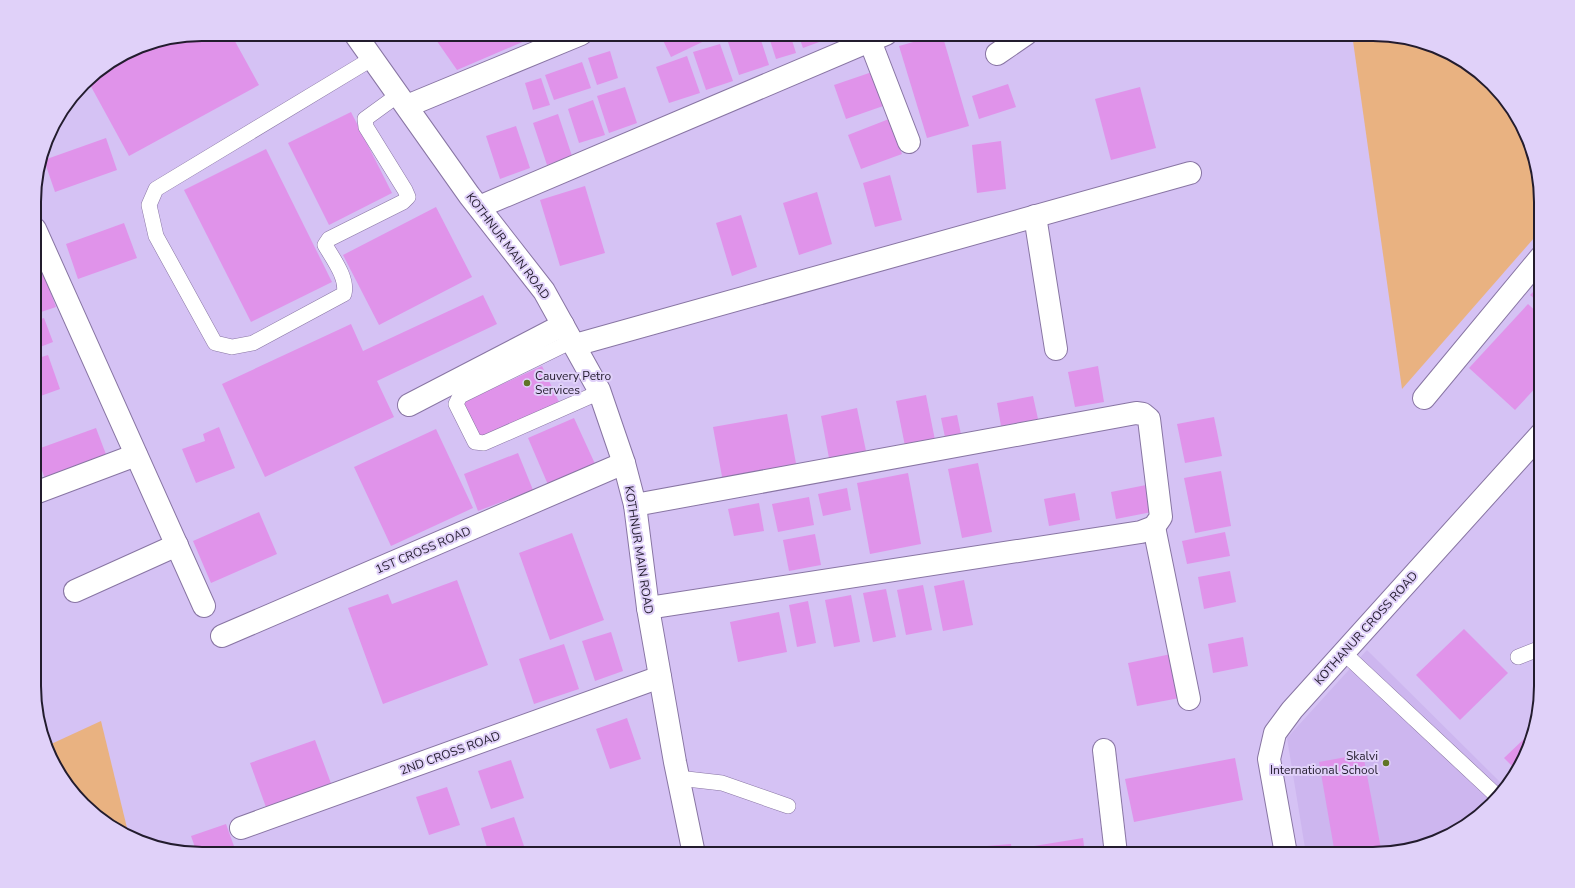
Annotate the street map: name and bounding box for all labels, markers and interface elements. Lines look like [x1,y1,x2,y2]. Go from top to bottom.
street label: KOTHNUR MAIN ROAD [463,189,553,303]
place label: Cauvery Petro Services [535,368,611,398]
marker: Cauvery Petro Services [522,378,532,388]
street label: KOTHNUR MAIN ROAD [621,485,657,615]
street label: 1ST CROSS ROAD [373,523,473,577]
street label: KOTHANUR CROSS ROAD [1311,568,1421,688]
street label: 2ND CROSS ROAD [398,727,503,779]
place label: Skalvi International School [1270,748,1378,778]
marker: Skalvi International School [1381,758,1391,768]

